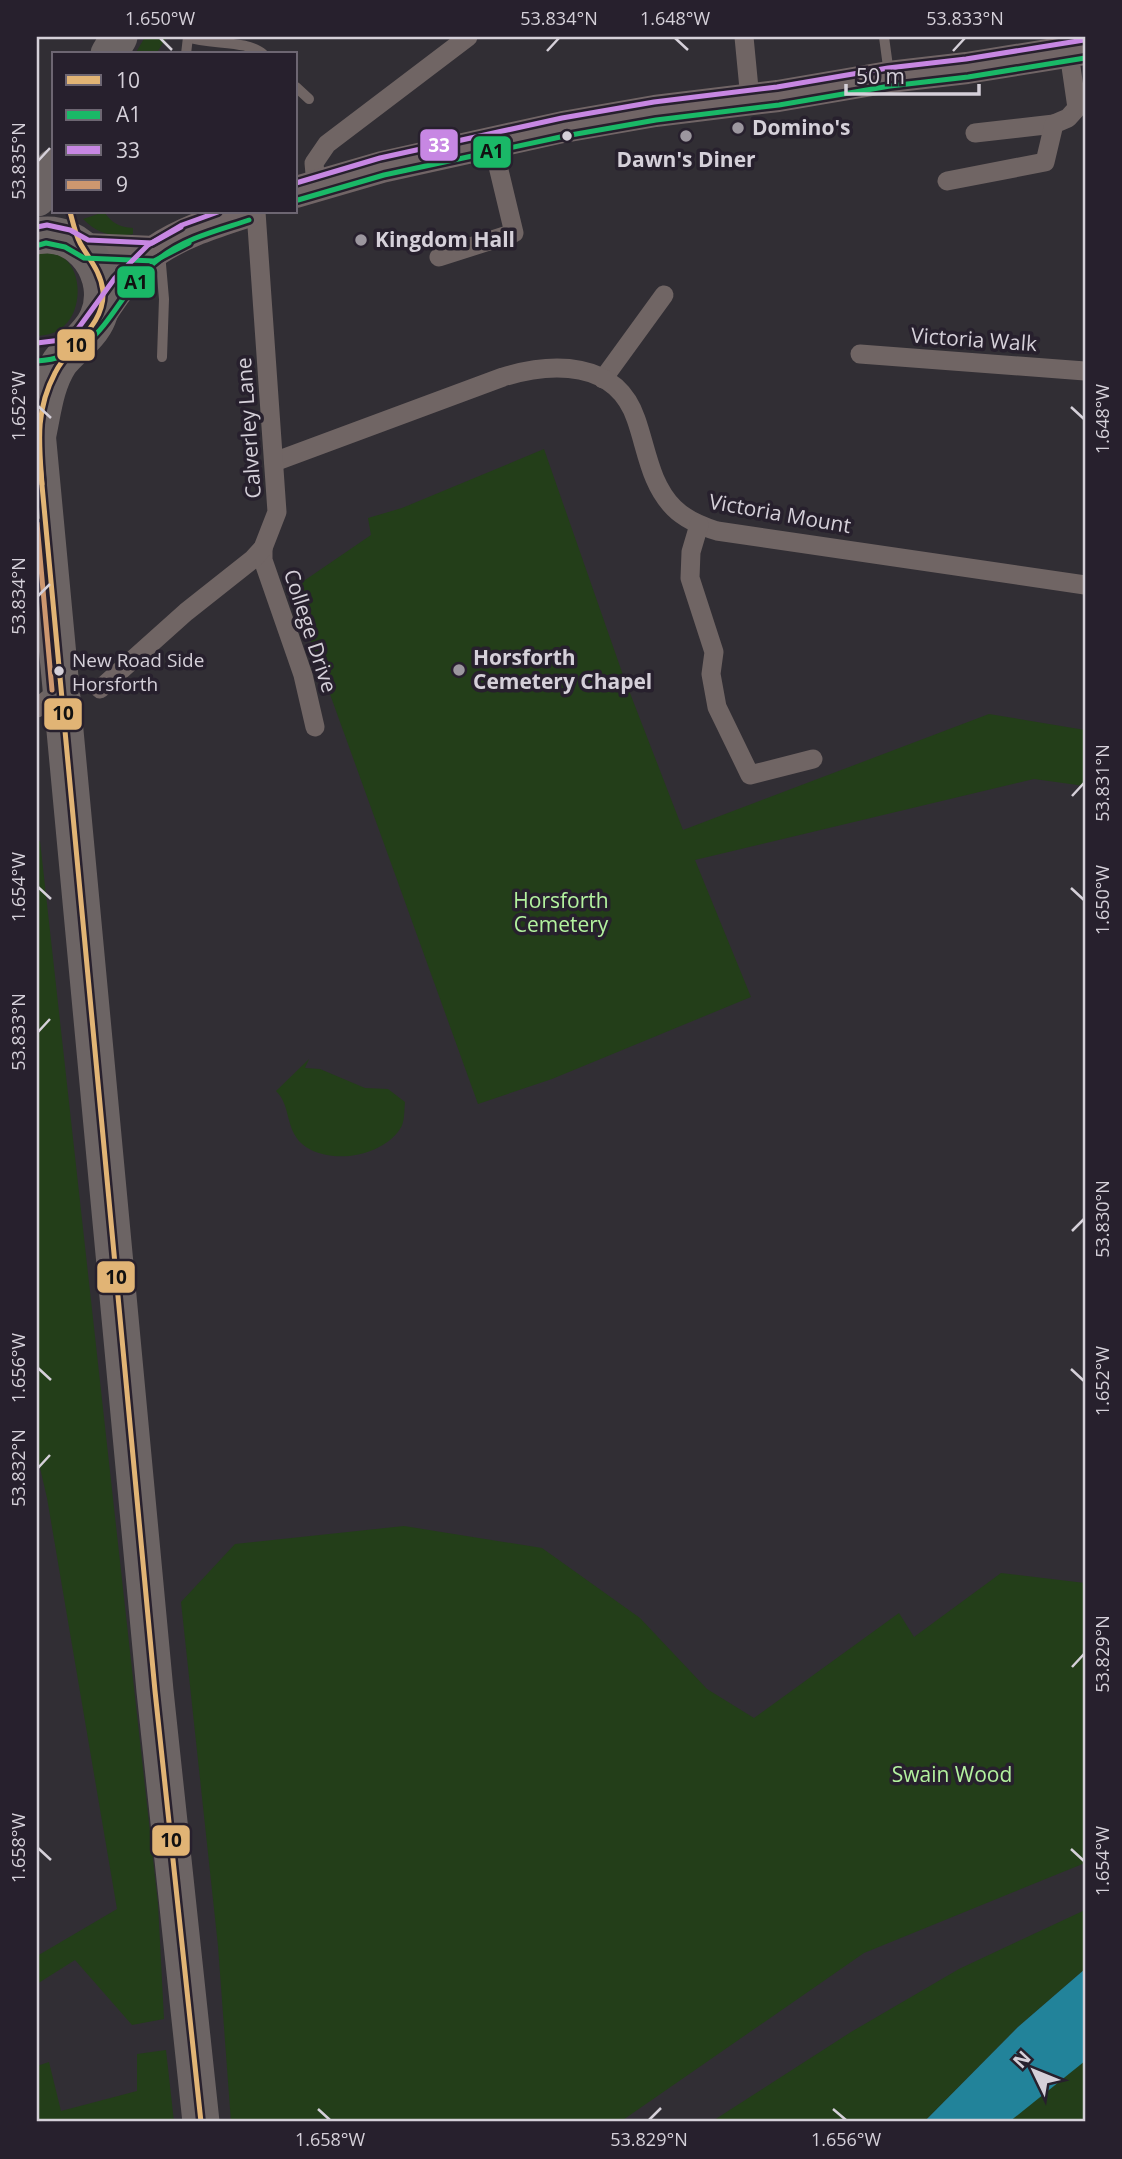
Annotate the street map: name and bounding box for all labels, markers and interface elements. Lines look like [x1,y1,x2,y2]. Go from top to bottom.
text: 1.650°W [125,6,195,30]
text: 53.834°N [520,6,598,30]
text: 1.648°W [640,6,710,30]
text: 53.833°N [926,6,1004,30]
legend [52,52,298,214]
scale bar [846,52,978,96]
text: 50 m [856,62,905,90]
text: 10 [116,66,140,94]
text: A1 [116,100,141,128]
place label: Domino's [752,113,850,141]
marker: Domino's [730,120,746,136]
text: 53.835°N [6,122,30,200]
line badge: 33 [419,128,459,162]
marker: Dawn's Diner [678,128,694,144]
unlabelled marker [560,129,574,143]
text: 33 [428,132,450,158]
line badge: A1 [472,135,512,169]
text: 33 [116,136,140,164]
text: A1 [480,138,504,164]
place label: Dawn's Diner [616,145,756,173]
text: 9 [116,170,128,198]
place label: Kingdom Hall [375,225,515,253]
marker: Kingdom Hall [353,232,369,248]
line badge: A1 [116,265,156,299]
text: A1 [124,269,148,295]
street label: Victoria Walk [910,321,1038,357]
line badge: 10 [56,328,96,362]
text: 10 [65,332,87,358]
street label: Calverley Lane [229,357,267,500]
text: 1.652°W [6,371,30,441]
text: 1.648°W [1090,384,1114,454]
street label: Victoria Mount [707,487,853,539]
text: 53.834°N [6,557,30,635]
street label: College Drive [278,565,344,696]
place label: Horsforth Cemetery Chapel [473,643,652,695]
place label: New Road Side Horsforth [72,647,204,697]
marker: Horsforth Cemetery Chapel [451,662,467,678]
marker: New Road Side Horsforth [52,664,66,678]
line badge: 10 [43,697,83,731]
text: 10 [52,700,74,726]
text: 53.831°N [1090,744,1114,822]
text: 1.654°W [6,852,30,922]
text: 1.650°W [1090,865,1114,935]
park label: Horsforth Cemetery [513,886,609,938]
text: 53.833°N [6,993,30,1071]
text: 53.830°N [1090,1180,1114,1258]
line badge: 10 [96,1260,136,1294]
text: 10 [105,1264,127,1290]
text: 1.656°W [6,1333,30,1403]
text: 1.652°W [1090,1346,1114,1416]
text: 53.832°N [6,1429,30,1507]
text: 53.829°N [1090,1615,1114,1693]
park label: Swain Wood [892,1760,1012,1788]
text: 1.658°W [6,1813,30,1883]
line badge: 10 [151,1824,191,1857]
text: 1.654°W [1090,1826,1114,1896]
text: 10 [160,1827,182,1853]
north arrow [1000,2036,1070,2106]
text: N [1007,2045,1036,2074]
text: 1.658°W [295,2127,365,2151]
text: 53.829°N [610,2127,688,2151]
text: 1.656°W [811,2127,881,2151]

